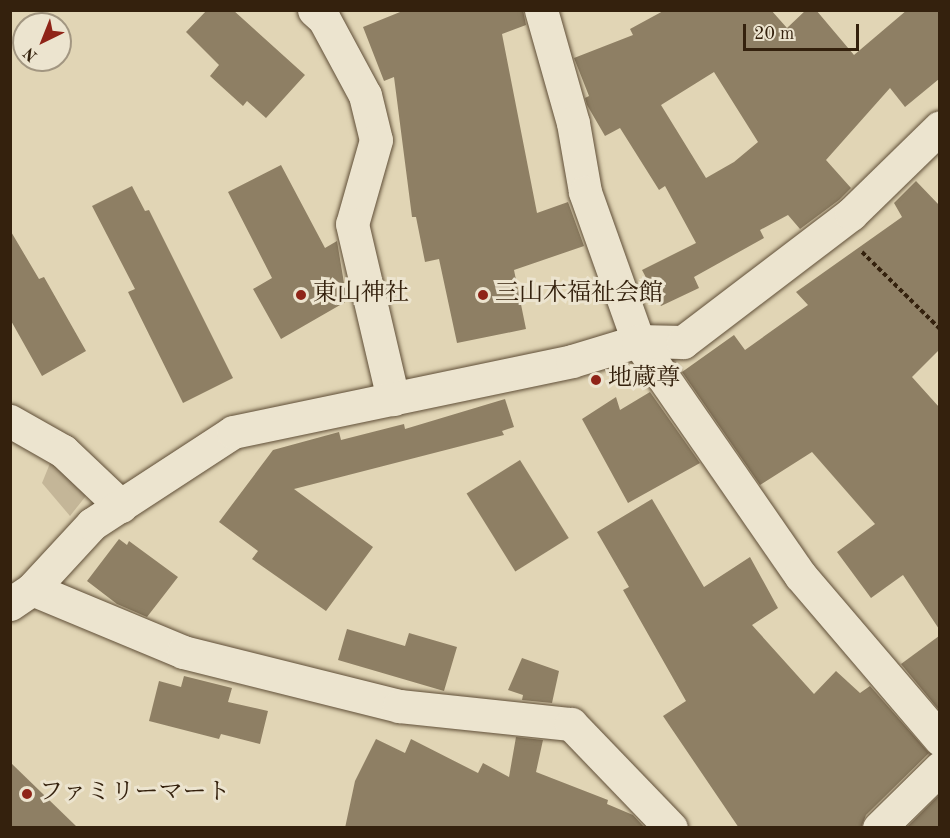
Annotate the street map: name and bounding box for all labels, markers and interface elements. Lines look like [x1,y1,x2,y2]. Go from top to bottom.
north arrow [12,12,72,72]
scale bar [746,12,862,50]
text: 20 m [754,25,794,43]
text: N [21,44,41,64]
place label: 東山神社 [313,281,409,309]
place label: 三山木福祉会館 [495,281,663,309]
marker: 東山神社 [294,288,308,302]
marker: 三山木福祉会館 [476,288,490,302]
place label: 地蔵尊 [608,366,680,394]
marker: 地蔵尊 [589,373,603,387]
place label: ファミリーマート [39,780,231,808]
marker: ファミリーマート [20,787,34,801]

